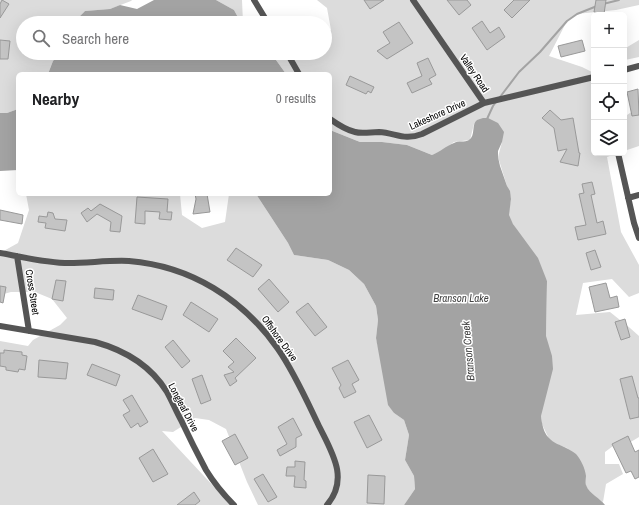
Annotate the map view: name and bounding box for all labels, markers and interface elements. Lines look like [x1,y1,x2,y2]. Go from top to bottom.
map controls [591,12,627,156]
button: + [591,12,627,48]
search box [16,16,332,60]
icon: search [30,27,52,49]
text: Search here [62,28,129,49]
button: − [591,48,627,84]
street label: Valley Road [457,52,492,95]
button: locate [591,84,627,120]
text: Nearby [32,87,79,110]
text: 0 results [276,90,316,107]
street label: Lakeshore Drive [407,96,468,133]
button: layers [591,120,627,156]
street label: Cross Street [23,269,43,316]
water label: Branson Lake [433,291,489,305]
street label: Offshore Drive [259,313,301,364]
water label: Branson Creek [458,320,478,382]
street label: Longleaf Drive [165,381,202,434]

